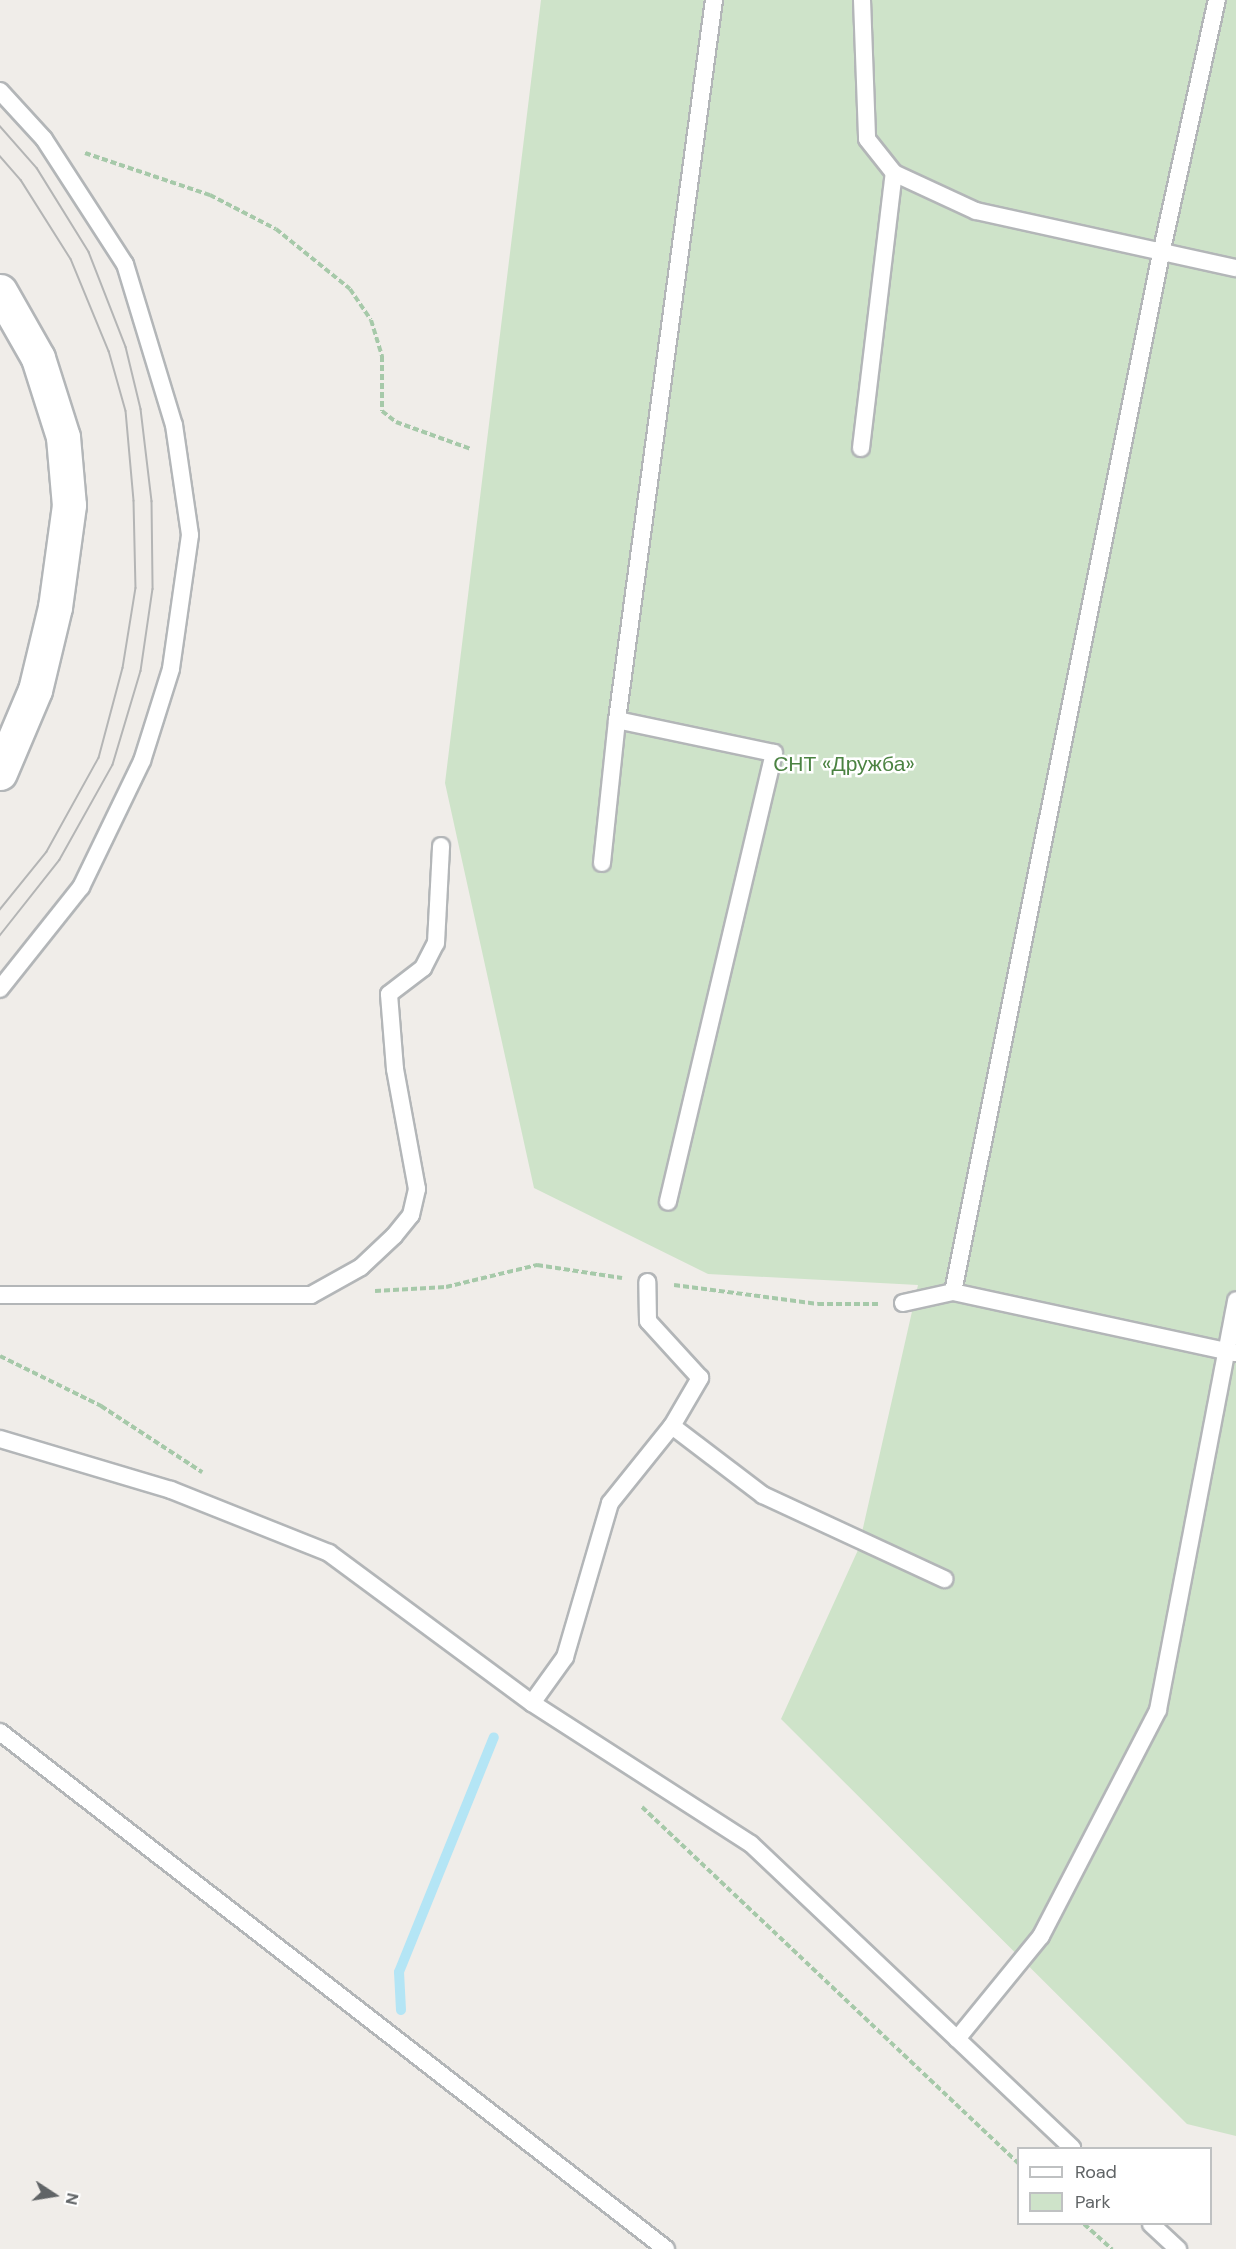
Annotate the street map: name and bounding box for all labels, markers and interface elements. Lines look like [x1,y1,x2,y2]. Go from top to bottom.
park label: СНТ «Дружба» [773,751,915,777]
legend [1017,2147,1212,2225]
text: Road [1075,2160,1117,2184]
north arrow [24,2165,84,2225]
text: Park [1075,2190,1111,2214]
text: N [61,2191,84,2207]

